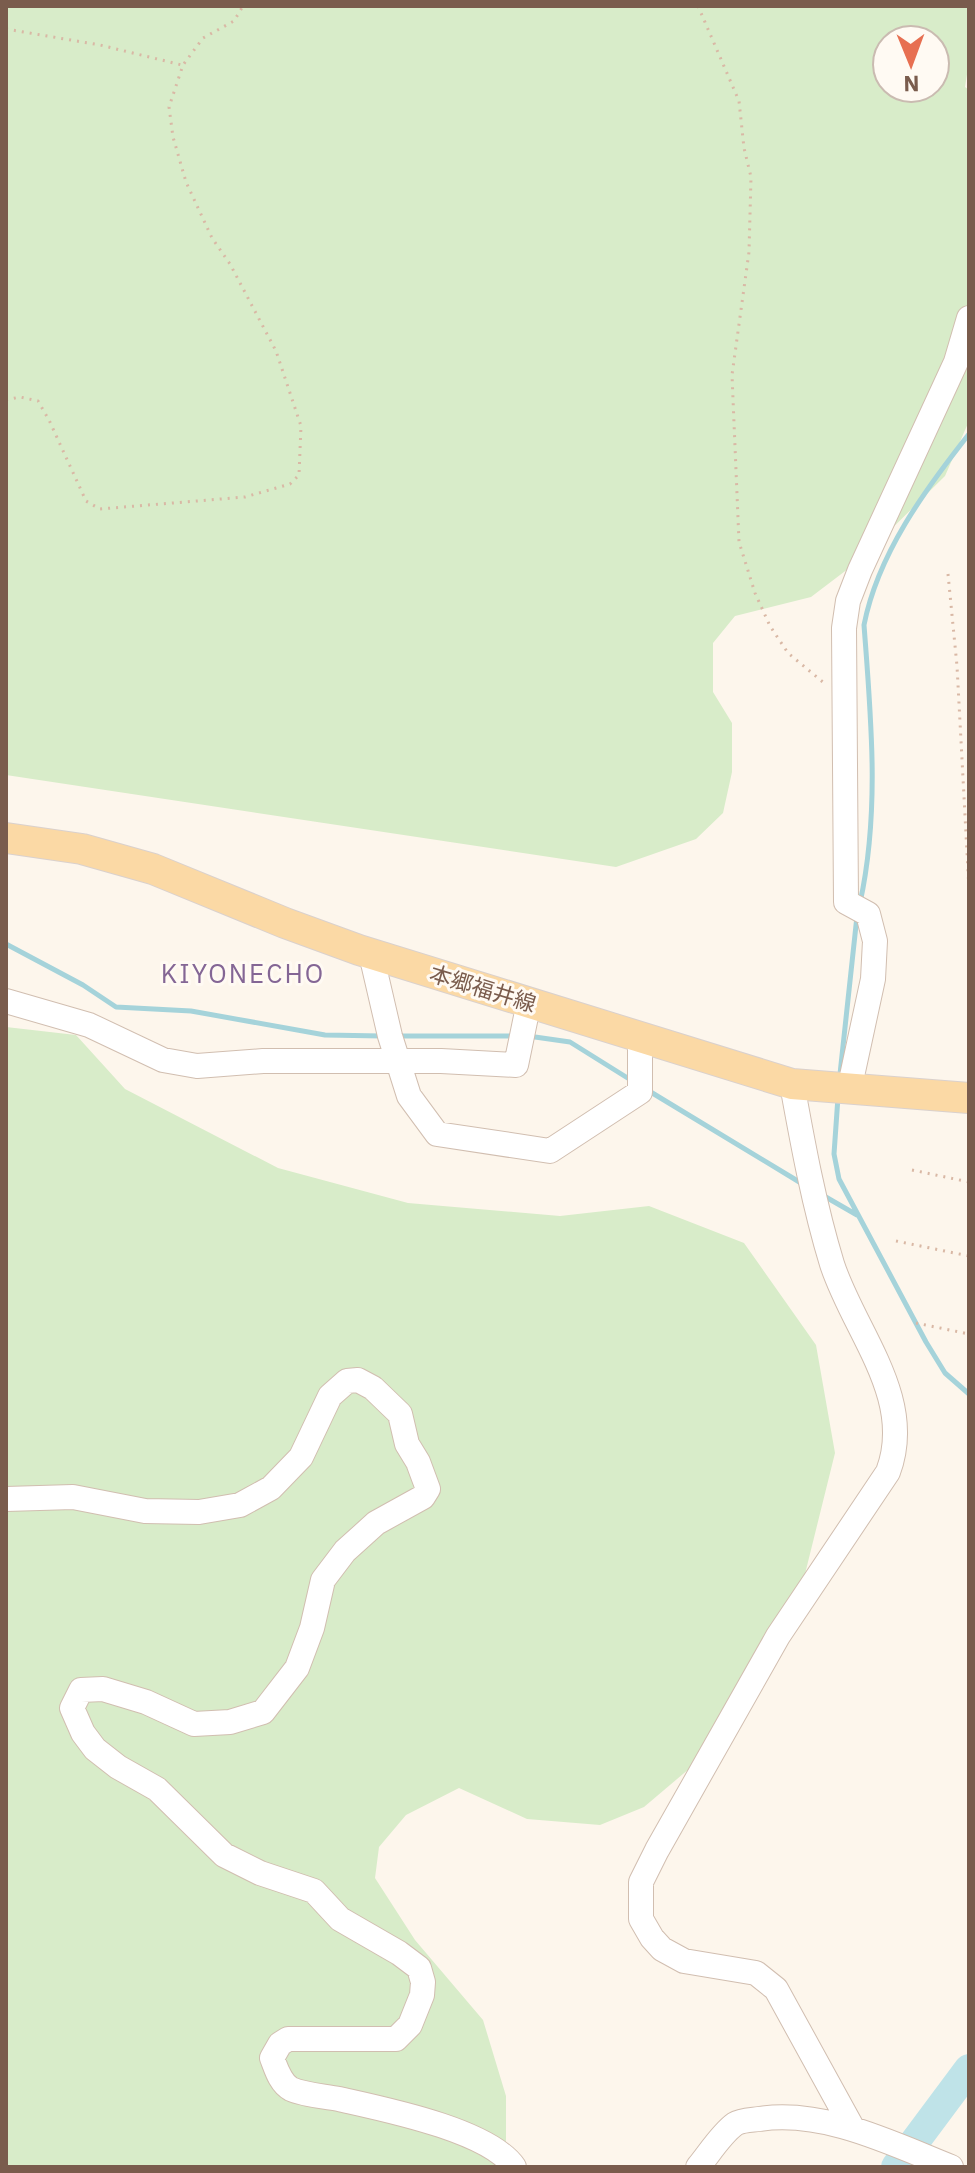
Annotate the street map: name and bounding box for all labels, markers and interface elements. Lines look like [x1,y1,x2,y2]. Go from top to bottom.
north arrow [871,24,951,104]
text: N [903,70,920,99]
district label: KIYONECHO [161,956,325,990]
street label: 本郷福井線 [426,958,540,1018]

